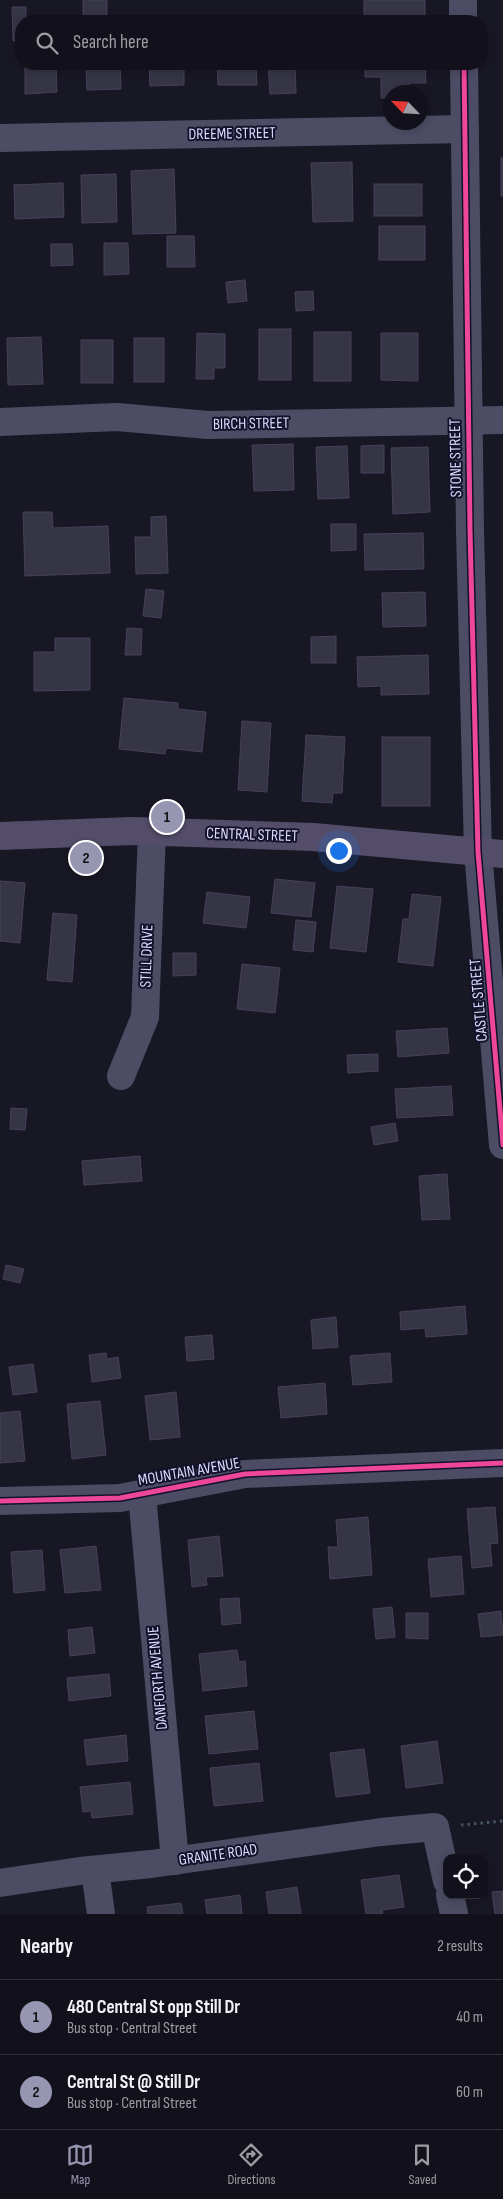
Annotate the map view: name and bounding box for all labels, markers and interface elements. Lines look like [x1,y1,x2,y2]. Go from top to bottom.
search box [15,15,488,70]
icon: search [33,29,61,57]
text: Search here [73,31,149,54]
north arrow [383,85,428,130]
street label: DREEME STREET [188,124,276,144]
street label: BIRCH STREET [213,414,290,434]
street label: STONE STREET [446,418,466,497]
pin: 1 [151,798,183,836]
street label: CENTRAL STREET [206,824,299,846]
your location [326,838,352,864]
pin: 2 [70,839,102,877]
street label: STILL DRIVE [136,924,158,988]
street label: CASTLE STREET [466,957,492,1042]
street label: MOUNTAIN AVENUE [137,1454,241,1490]
street label: DANFORTH AVENUE [144,1625,172,1731]
street label: GRANITE ROAD [178,1840,259,1870]
map controls [443,1854,488,1899]
button: locate [443,1854,488,1899]
text: Nearby [20,1934,73,1959]
text: 2 results [437,1937,483,1956]
text: 480 Central St opp Still Dr [67,1996,240,2019]
text: 1 [33,2008,39,2027]
text: 40 m [456,2008,483,2027]
text: Bus stop · Central Street [67,2019,197,2038]
text: Central St @ Still Dr [67,2071,200,2094]
text: 2 [32,2083,40,2102]
text: 60 m [456,2083,483,2102]
text: Bus stop · Central Street [67,2094,197,2113]
tab: Map [66,2141,94,2188]
tab: Directions [227,2141,276,2188]
tab: Saved [408,2141,437,2188]

